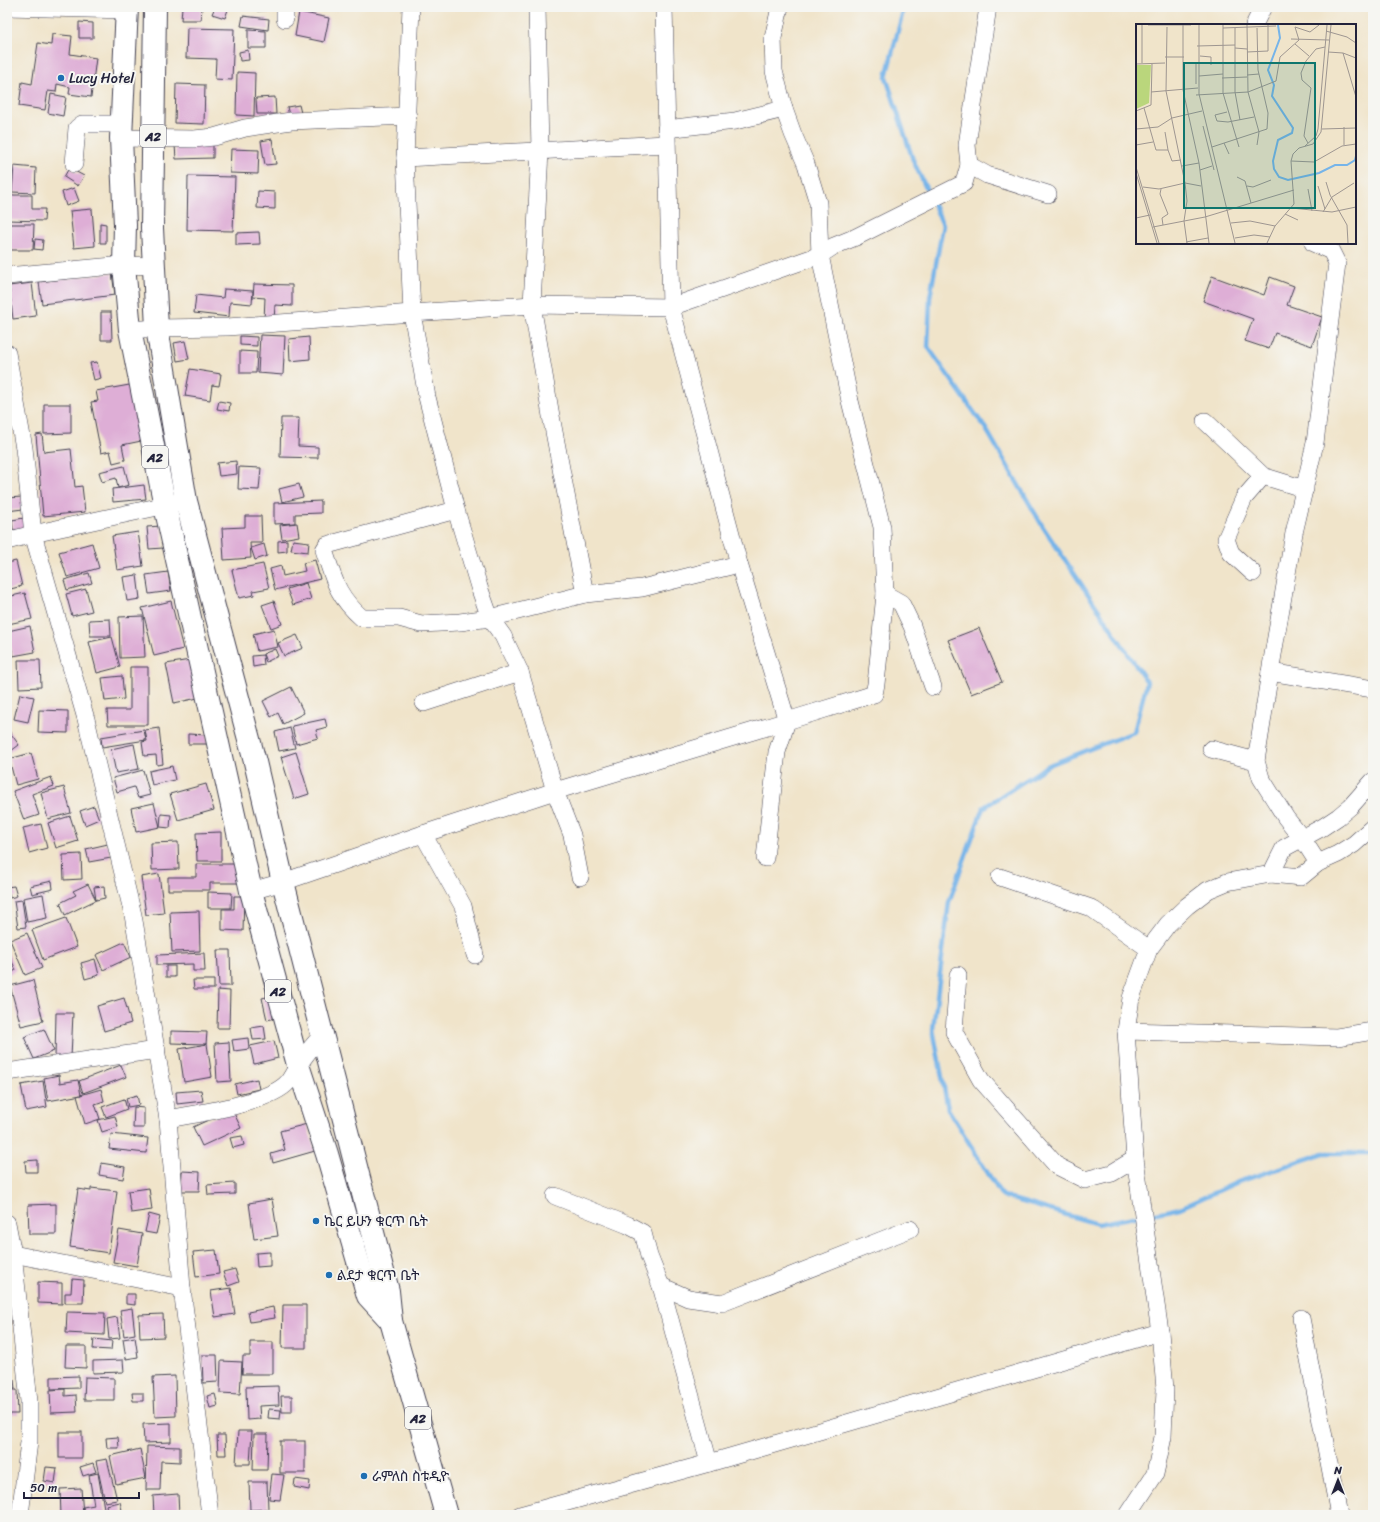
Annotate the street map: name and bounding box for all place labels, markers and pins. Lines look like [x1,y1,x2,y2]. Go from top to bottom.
place label: Lucy Hotel [69,66,135,91]
marker: Lucy Hotel [56,73,66,83]
place label: ኬር ይሁን ቁርጥ ቤት [324,1209,428,1234]
marker: ኬር ይሁን ቁርጥ ቤት [311,1216,321,1226]
place label: ልደታ ቁርጥ ቤት [337,1263,420,1288]
marker: ልደታ ቁርጥ ቤት [324,1270,334,1280]
place label: ራምለስ ስቱዲዮ [372,1464,449,1489]
marker: ራምለስ ስቱዲዮ [359,1471,369,1481]

